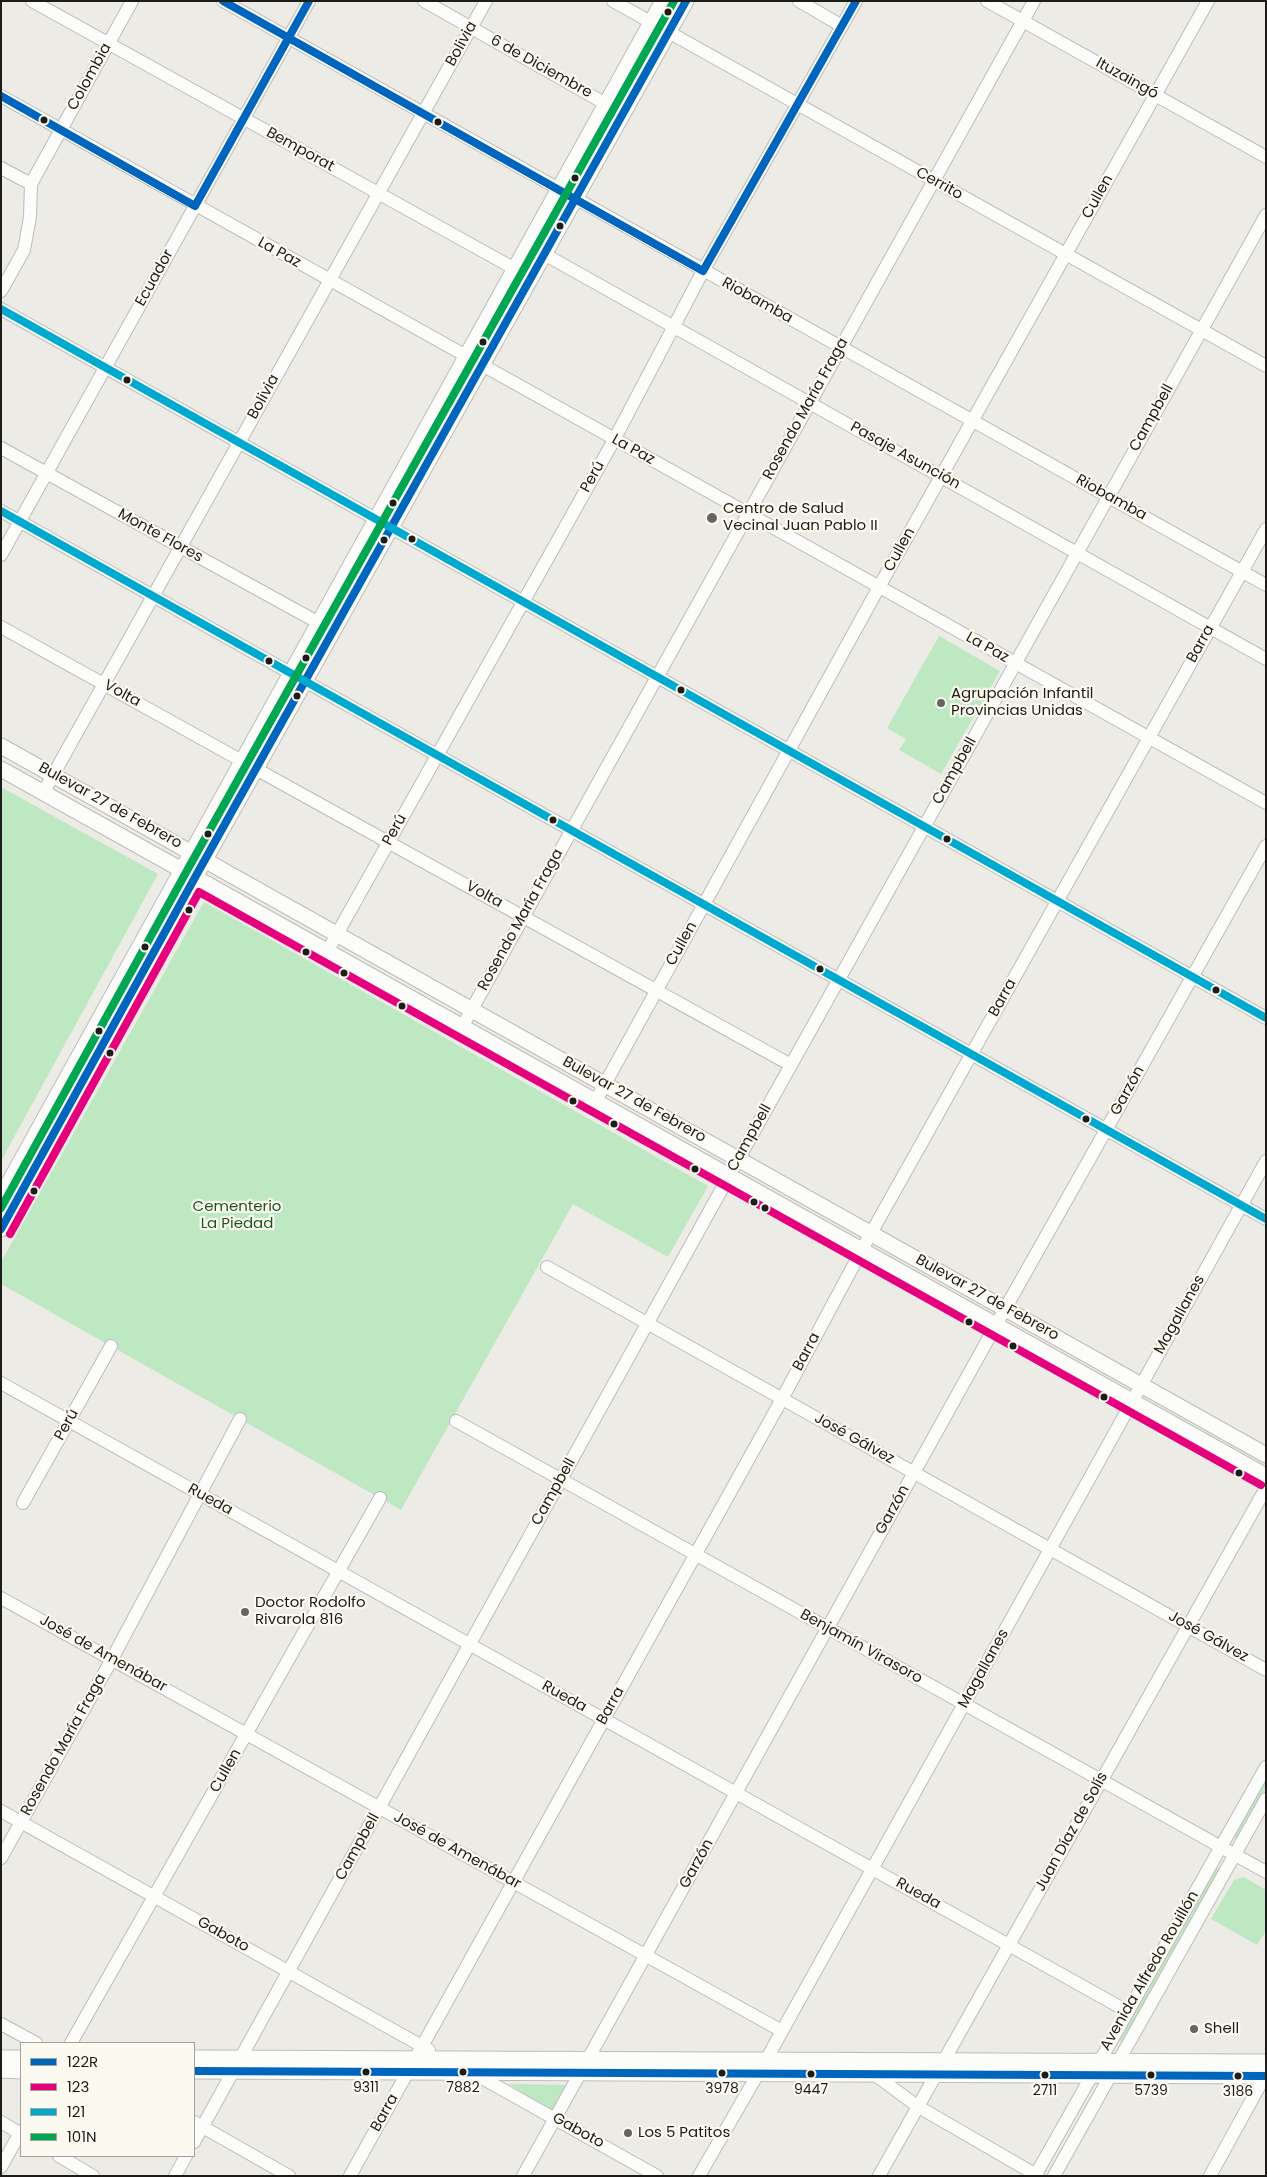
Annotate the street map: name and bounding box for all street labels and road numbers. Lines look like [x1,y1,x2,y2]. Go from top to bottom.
street label: Bolivia [442,18,482,70]
street label: 6 de Diciembre [487,32,595,102]
street label: Colombia [64,40,116,114]
street label: Ituzaingó [1093,54,1161,104]
street label: Bemporat [263,124,337,176]
street label: Cerrito [912,164,966,204]
street label: Cullen [1079,172,1117,222]
street label: La Paz [254,234,304,272]
street label: Ecuador [132,247,178,309]
street label: Riobamba [718,274,796,328]
street label: Rosendo María Fraga [760,335,852,483]
street label: Bolivia [244,371,284,423]
street label: Campbell [1126,381,1178,455]
street label: Pasaje Asunción [847,418,963,494]
street label: La Paz [608,431,658,469]
street label: Perú [577,458,609,496]
street label: Riobamba [1072,471,1150,525]
street label: Monte Flores [114,505,206,567]
street label: Cullen [881,525,919,575]
street label: Barra [1183,622,1219,666]
street label: La Paz [962,629,1012,667]
street label: Volta [101,677,143,711]
street label: Campbell [929,734,981,808]
street label: Bulevar 27 de Febrero [35,759,185,853]
street label: Perú [379,811,411,849]
street label: Rosendo María Fraga [475,846,567,994]
street label: Volta [463,878,505,912]
street label: Cullen [663,919,701,969]
street label: Barra [985,976,1021,1020]
street label: Bulevar 27 de Febrero [559,1053,709,1147]
street label: Garzón [1107,1063,1149,1119]
street label: Campbell [724,1101,776,1175]
street label: Bulevar 27 de Febrero [912,1251,1062,1345]
street label: Magallanes [1151,1272,1209,1358]
street label: Barra [790,1330,824,1374]
street label: Perú [51,1406,83,1444]
street label: José Gálvez [811,1410,897,1468]
street label: Campbell [528,1455,580,1529]
street label: Rueda [185,1480,235,1520]
street label: Garzón [872,1482,914,1538]
street label: Benjamín Virasoro [797,1606,925,1688]
street label: José Gálvez [1165,1608,1251,1666]
street label: José de Amenábar [36,1612,170,1696]
street label: Magallanes [955,1626,1013,1712]
street label: Rosendo María Fraga [18,1671,110,1819]
street label: Rueda [539,1677,589,1717]
street label: Barra [593,1684,629,1728]
street label: Cullen [206,1746,246,1796]
street label: Juan Díaz de Solís [1032,1769,1112,1895]
street label: José de Amenábar [390,1809,524,1893]
street label: Campbell [332,1810,384,1884]
street label: Garzón [676,1836,718,1892]
street label: Rueda [893,1874,943,1914]
street label: Avenida Alfredo Rouillón [1097,1888,1203,2054]
street label: Gaboto [194,1913,252,1957]
street label: Barra [367,2091,403,2135]
street label: Gaboto [549,2109,607,2153]

